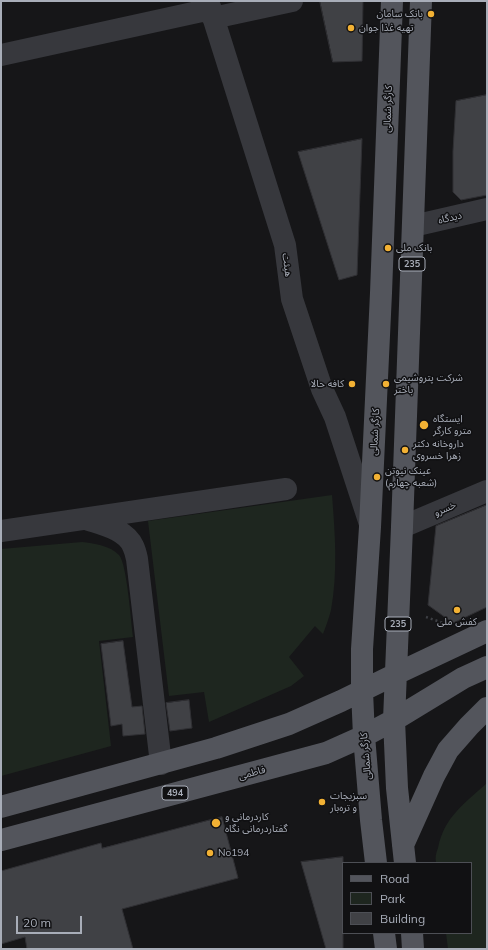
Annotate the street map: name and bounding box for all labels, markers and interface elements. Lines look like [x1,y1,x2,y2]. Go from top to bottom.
place label: بانک سامان [377,8,423,20]
marker: بانک سامان [426,9,436,19]
place label: تهیه غذا جوان [359,22,413,34]
marker: تهیه غذا جوان [346,23,356,33]
street label: کارگر شمالی [381,85,395,133]
street label: دیدگاه [437,209,463,227]
place label: بانک ملی [396,242,432,254]
marker: بانک ملی [383,243,393,253]
street label: هیئت [280,252,294,278]
road number: 235 [399,257,425,271]
place label: شرکت پتروشیمی باختر [394,372,463,396]
place label: کافه حالا [310,378,344,390]
marker: کافه حالا [347,379,357,389]
marker: شرکت پتروشیمی باختر [381,379,391,389]
street label: کارگر شمالی [368,408,382,456]
place label: ایستگاه مترو کارگر [433,413,471,436]
marker: ایستگاه مترو کارگر [418,419,430,431]
place label: داروخانه دکتر زهرا خسروی [413,438,464,462]
marker: داروخانه دکتر زهرا خسروی [400,445,410,455]
place label: عینک نیوتن (شعبه چهارم) [385,465,437,488]
marker: عینک نیوتن (شعبه چهارم) [372,472,382,482]
street label: خسرو [432,499,458,519]
marker: کفش ملی [452,605,462,615]
place label: کفش ملی [437,616,477,628]
road number: 235 [385,617,411,631]
street label: کارگر شمالی [358,732,374,780]
street label: فاطمی [237,764,267,782]
road number: 494 [162,786,188,800]
place label: سبزیجات و تره‌بار [330,790,367,814]
marker: سبزیجات و تره‌بار [317,797,327,807]
place label: کاردرمانی و گفتاردرمانی نگاه [225,811,288,834]
marker: کاردرمانی و گفتاردرمانی نگاه [210,817,222,829]
place label: No194 [218,847,249,859]
marker: No194 [205,848,215,858]
legend [342,862,472,934]
text: Road [380,871,409,886]
text: Park [380,891,405,906]
scale bar [18,908,84,934]
text: Building [380,911,425,926]
text: 20 m [23,915,51,930]

